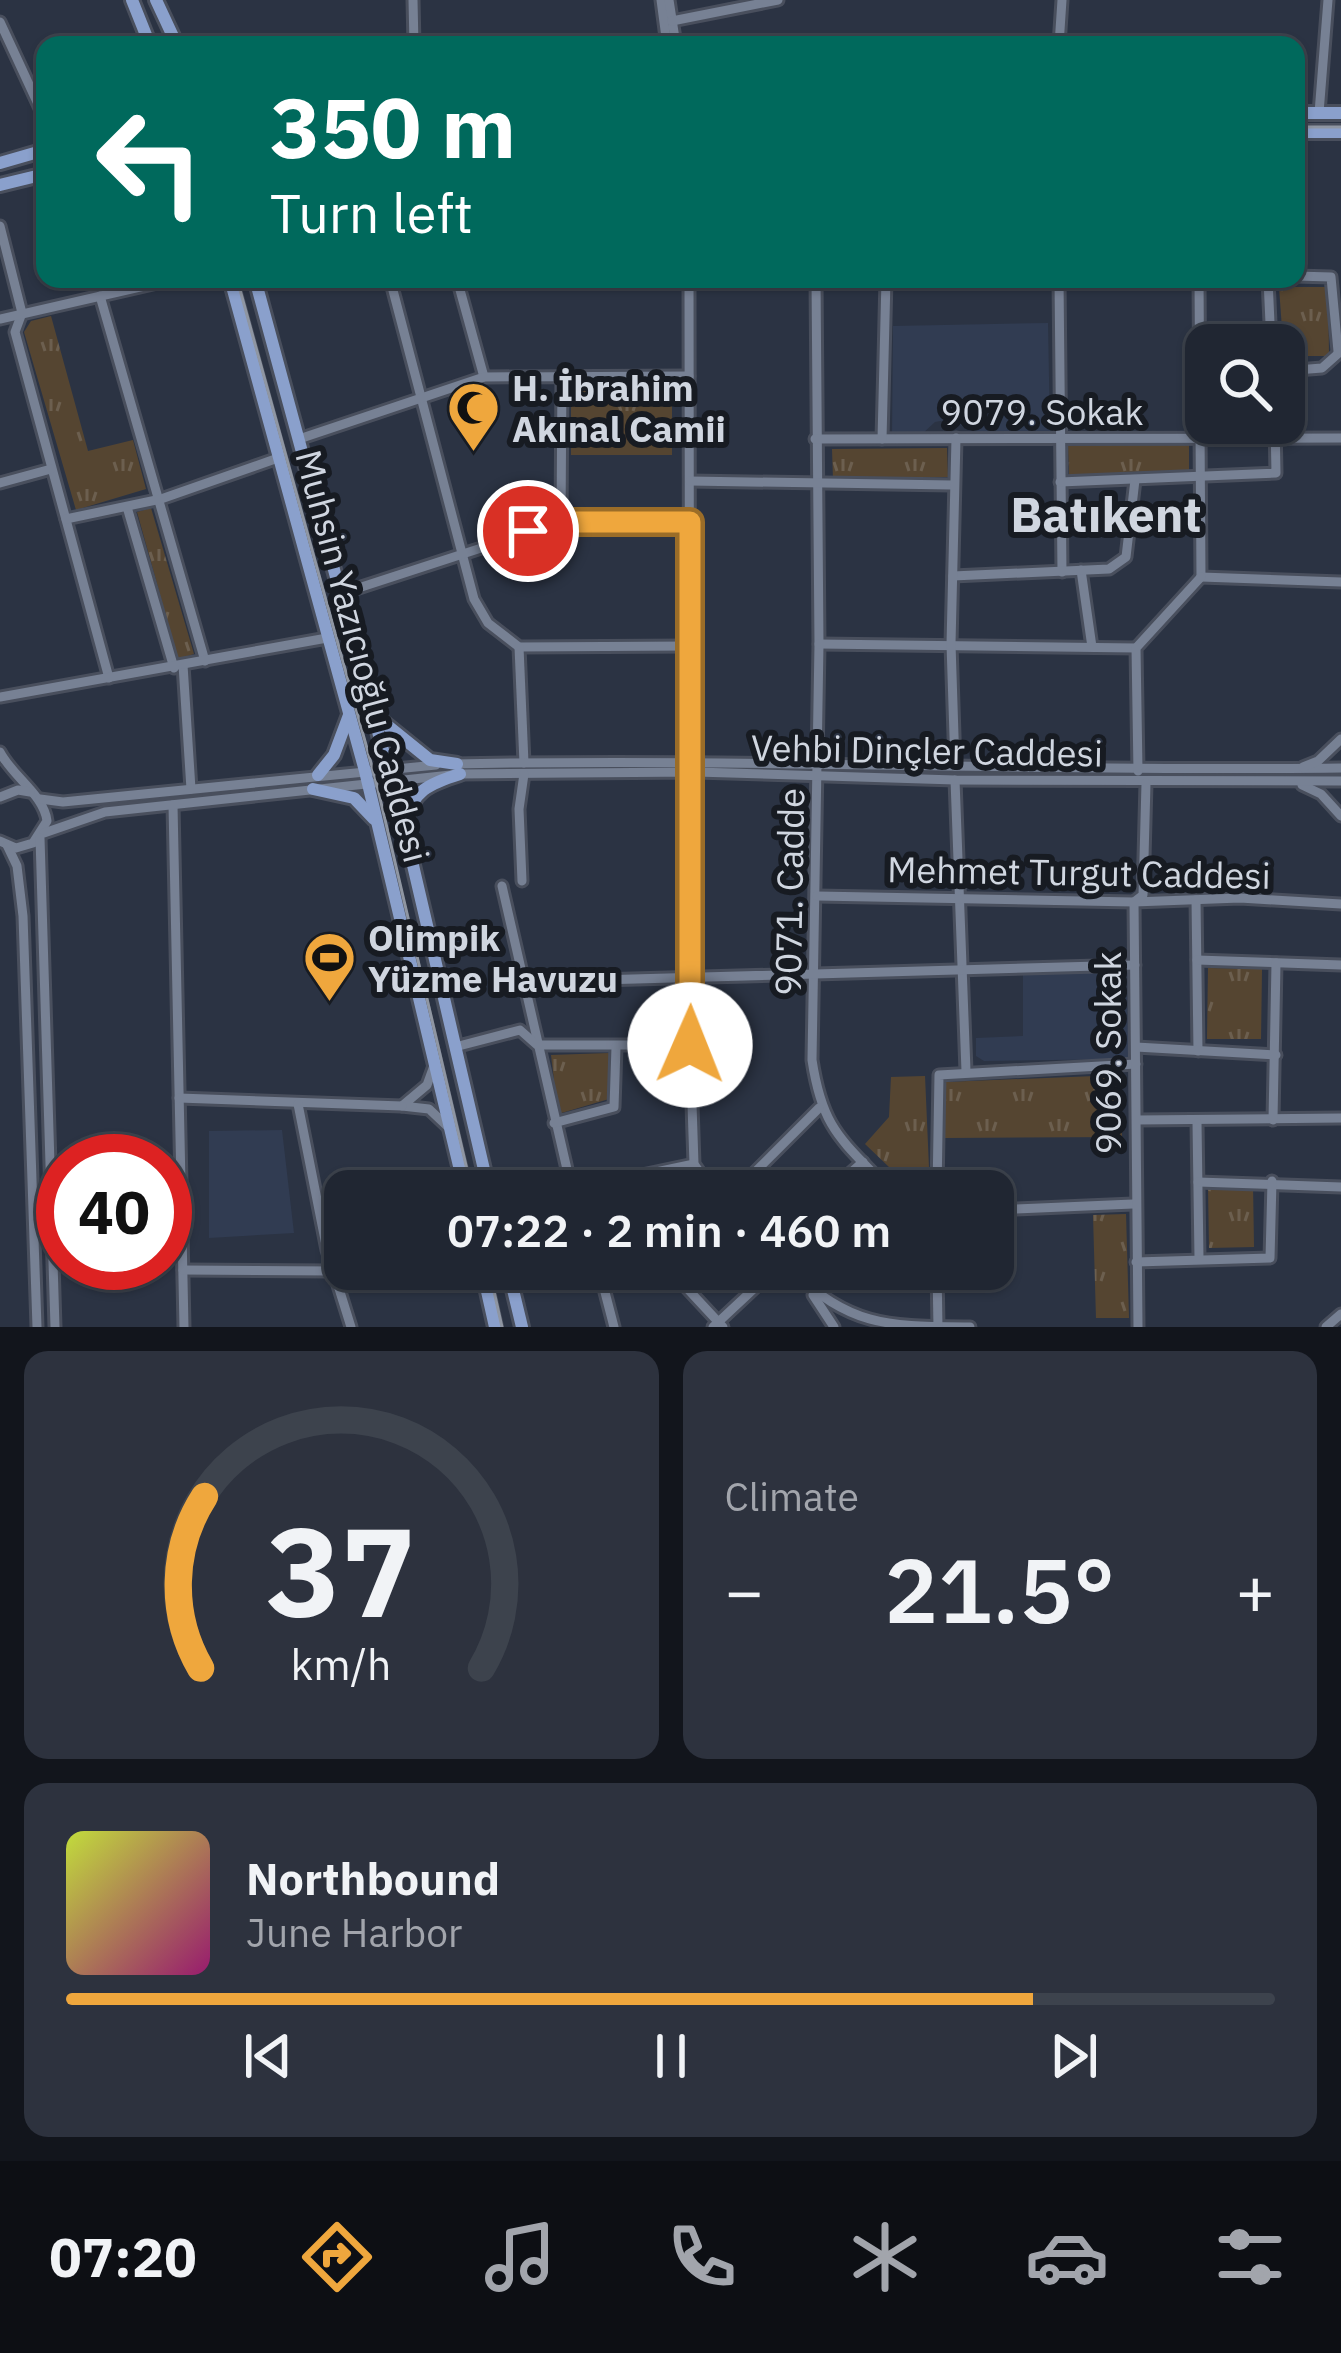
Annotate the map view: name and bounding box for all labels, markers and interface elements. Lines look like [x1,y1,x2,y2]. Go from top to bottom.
text: 350 m [270,72,516,181]
icon: left [72,84,228,240]
text: Turn left [270,178,473,248]
map controls [1185,324,1305,444]
button: search [1185,324,1305,444]
place label: H. İbrahim Akınal Camii [512,364,726,452]
mosque icon: H. İbrahim Akınal Camii [445,380,501,454]
street label: 9079. Sokak [941,388,1143,435]
street label: Muhsin Yazıcıoğlu Caddesi [285,445,441,867]
pin [477,480,579,582]
district label: Batıkent [1010,483,1202,545]
icon: arrive [495,498,561,564]
street label: Vehbi Dinçler Caddesi [751,723,1103,777]
street label: 9071. Cadde [764,788,814,996]
street label: Mehmet Turgut Caddesi [887,845,1271,899]
place label: Olimpik Yüzme Havuzu [368,914,618,1002]
sports icon: Olimpik Yüzme Havuzu [301,930,357,1004]
street label: 9069. Sokak [1084,952,1131,1154]
position arrow [627,982,753,1108]
speed limit sign: 40 [36,1134,192,1290]
text: 07:22 · 2 min · 460 m [447,1201,891,1259]
text: Climate [725,1471,859,1522]
text: 37 [266,1489,416,1651]
text: 21.5° [884,1531,1115,1648]
text: − [725,1547,764,1633]
text: + [1235,1547,1275,1633]
text: km/h [291,1636,392,1692]
text: Northbound [246,1849,500,1907]
text: June Harbor [246,1907,462,1958]
icon: previous [235,2023,301,2089]
icon: pause [638,2023,704,2089]
icon: next [1041,2023,1107,2089]
icon: directions [295,2215,379,2299]
icon: music [478,2215,562,2299]
icon: phone [660,2215,744,2299]
icon: climate [843,2215,927,2299]
icon: car [1025,2215,1109,2299]
icon: filters [1208,2215,1292,2299]
text: 07:20 [49,2222,197,2292]

